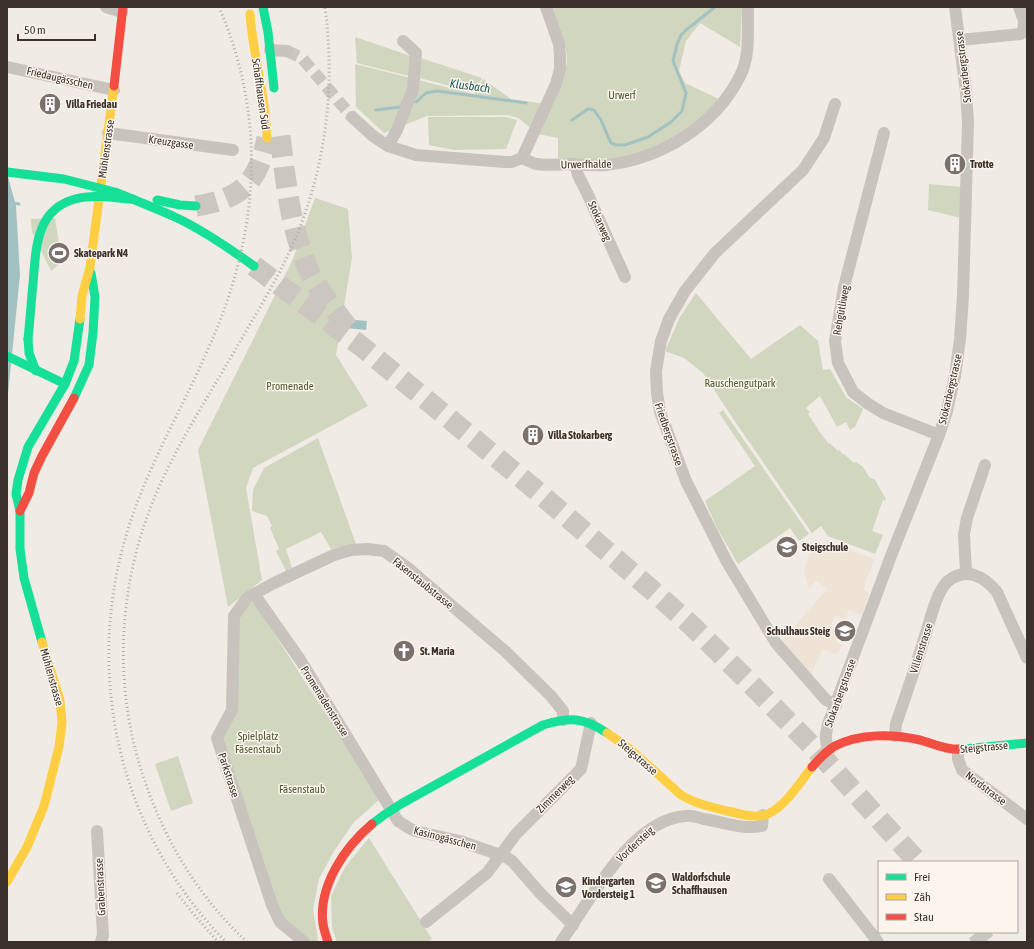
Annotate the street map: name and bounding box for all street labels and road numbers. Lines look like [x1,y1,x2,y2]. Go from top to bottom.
street label: Stokarbergstrasse [953,31,973,103]
street label: Schaffhausen Süd [250,58,272,130]
street label: Friedaugässchen [26,65,94,91]
street label: Mühlenstrasse [96,119,116,179]
street label: Kreuzgasse [148,133,194,151]
street label: Urwerfhalde [560,158,612,170]
street label: Stokarweg [586,199,614,243]
street label: Rehgütliweg [831,284,851,336]
street label: Stokarbergstrasse [936,353,964,425]
street label: Friedbergstrasse [653,401,685,467]
street label: Fäsenstaubstrasse [390,555,456,611]
street label: Villenstrasse [907,621,935,675]
street label: Mühlenstrasse [38,647,66,707]
street label: Stokarbergstrasse [822,657,858,729]
street label: Promenadenstrasse [299,664,351,738]
street label: Steigstrasse [616,737,660,777]
street label: Steigstrasse [960,739,1008,755]
street label: Parkstrasse [216,751,242,799]
street label: Nordstrasse [963,769,1009,807]
street label: Zimmerweg [534,773,576,815]
street label: Kasinogässchen [412,824,478,852]
street label: Vordersteig [614,824,656,864]
street label: Grabenstrasse [93,858,107,916]

